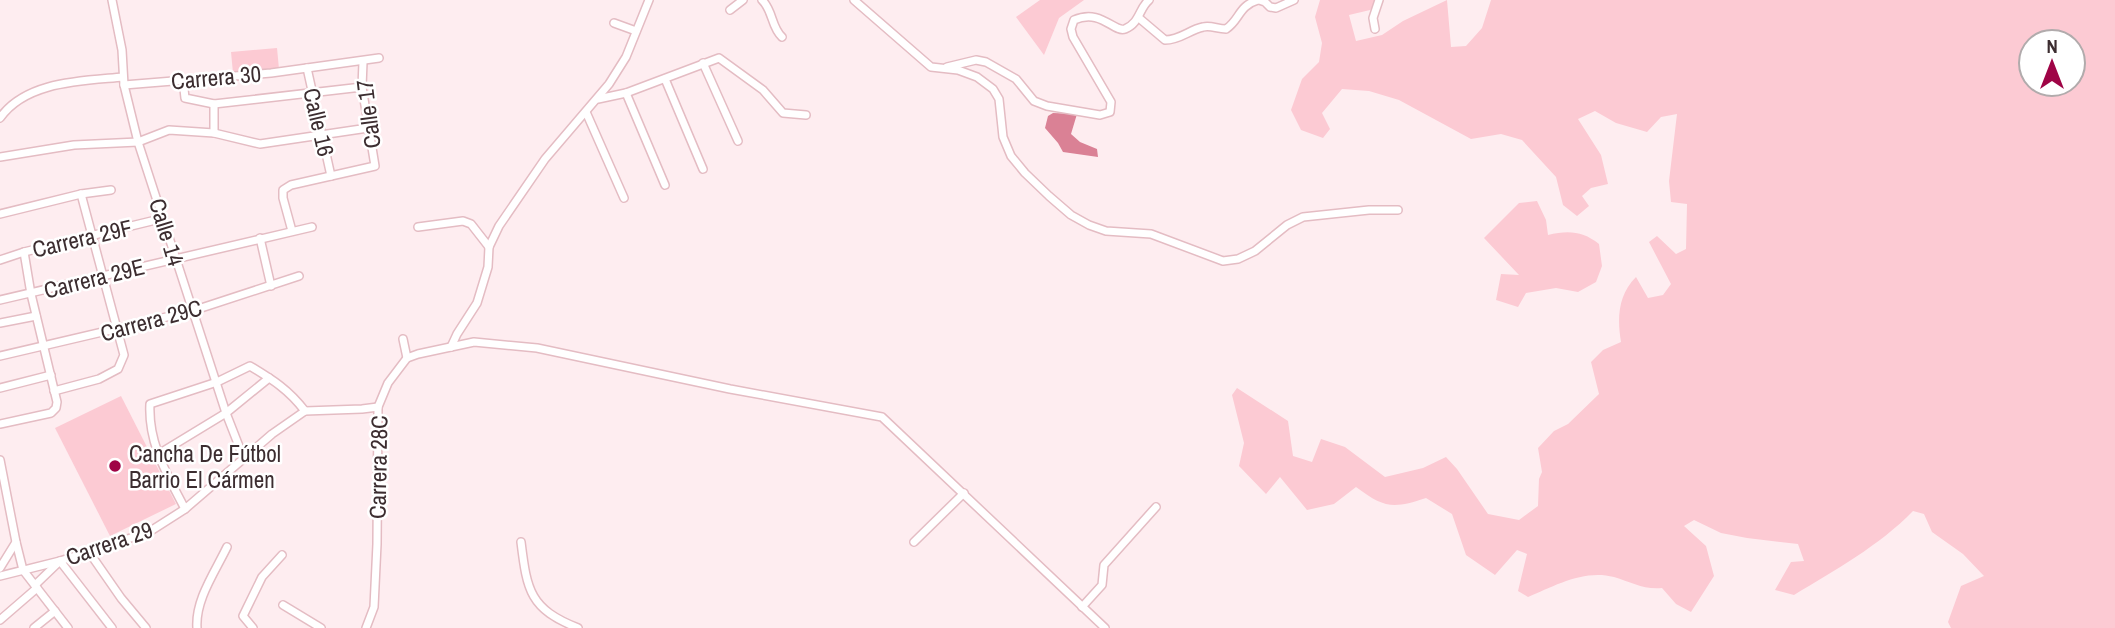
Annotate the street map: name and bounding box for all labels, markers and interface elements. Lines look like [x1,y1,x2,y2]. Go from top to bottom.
north arrow [2017,28,2087,98]
text: N [2046,33,2058,59]
street label: Carrera 30 [170,58,262,96]
street label: Calle 17 [348,78,388,150]
street label: Calle 16 [296,85,342,159]
street label: Calle 14 [142,194,192,270]
street label: Carrera 29F [29,211,135,265]
street label: Carrera 29E [40,251,148,305]
street label: Carrera 29C [97,292,205,348]
street label: Carrera 28C [362,415,394,519]
place label: Cancha De Fútbol Barrio El Cármen [129,438,281,495]
marker: Cancha De Fútbol Barrio El Cármen [107,458,123,474]
street label: Carrera 29 [61,514,157,572]

